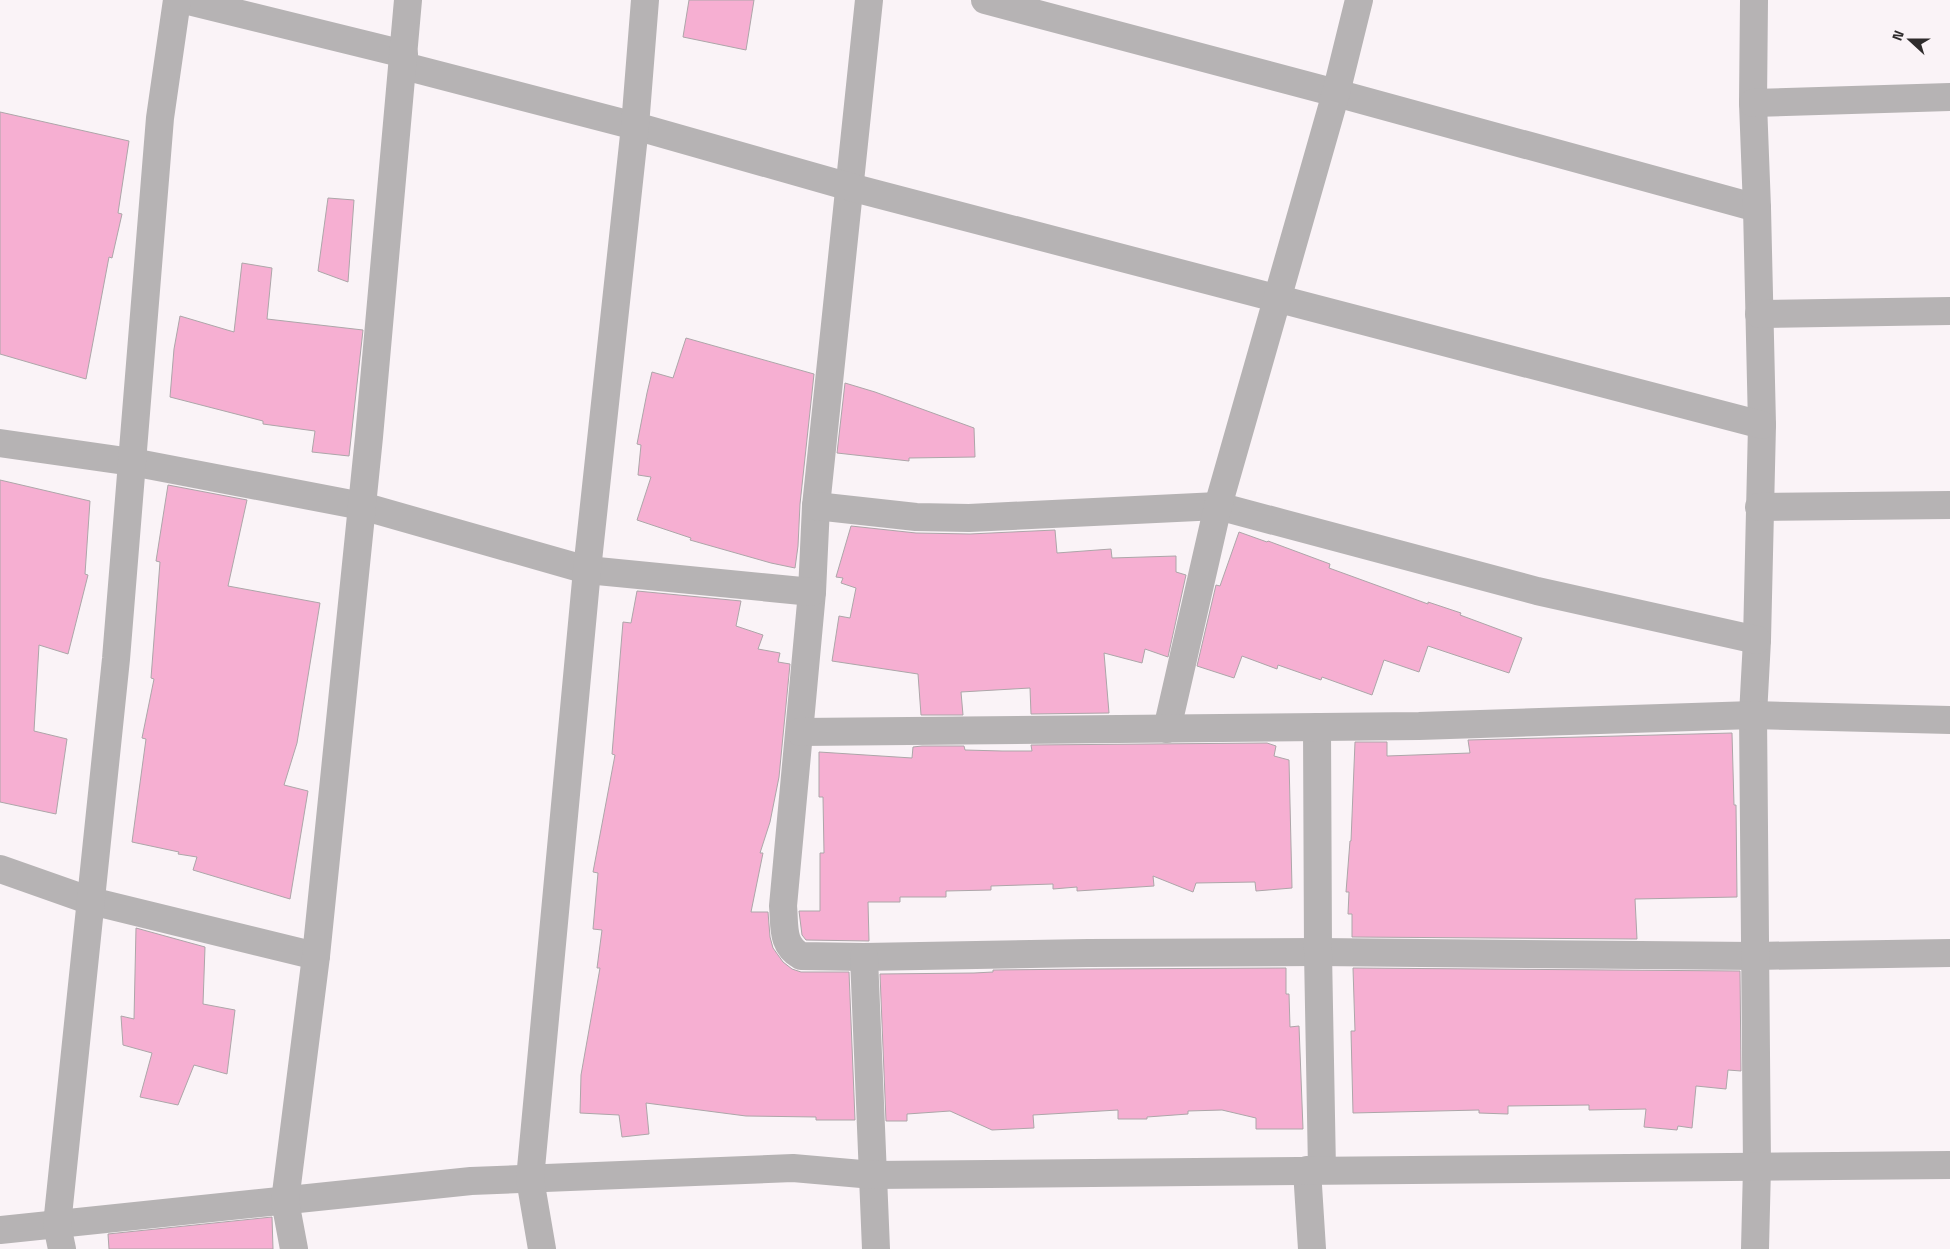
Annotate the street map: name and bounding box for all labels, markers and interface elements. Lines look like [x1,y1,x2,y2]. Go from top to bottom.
north arrow [1885,15,1935,65]
text: N [1886,27,1909,43]

